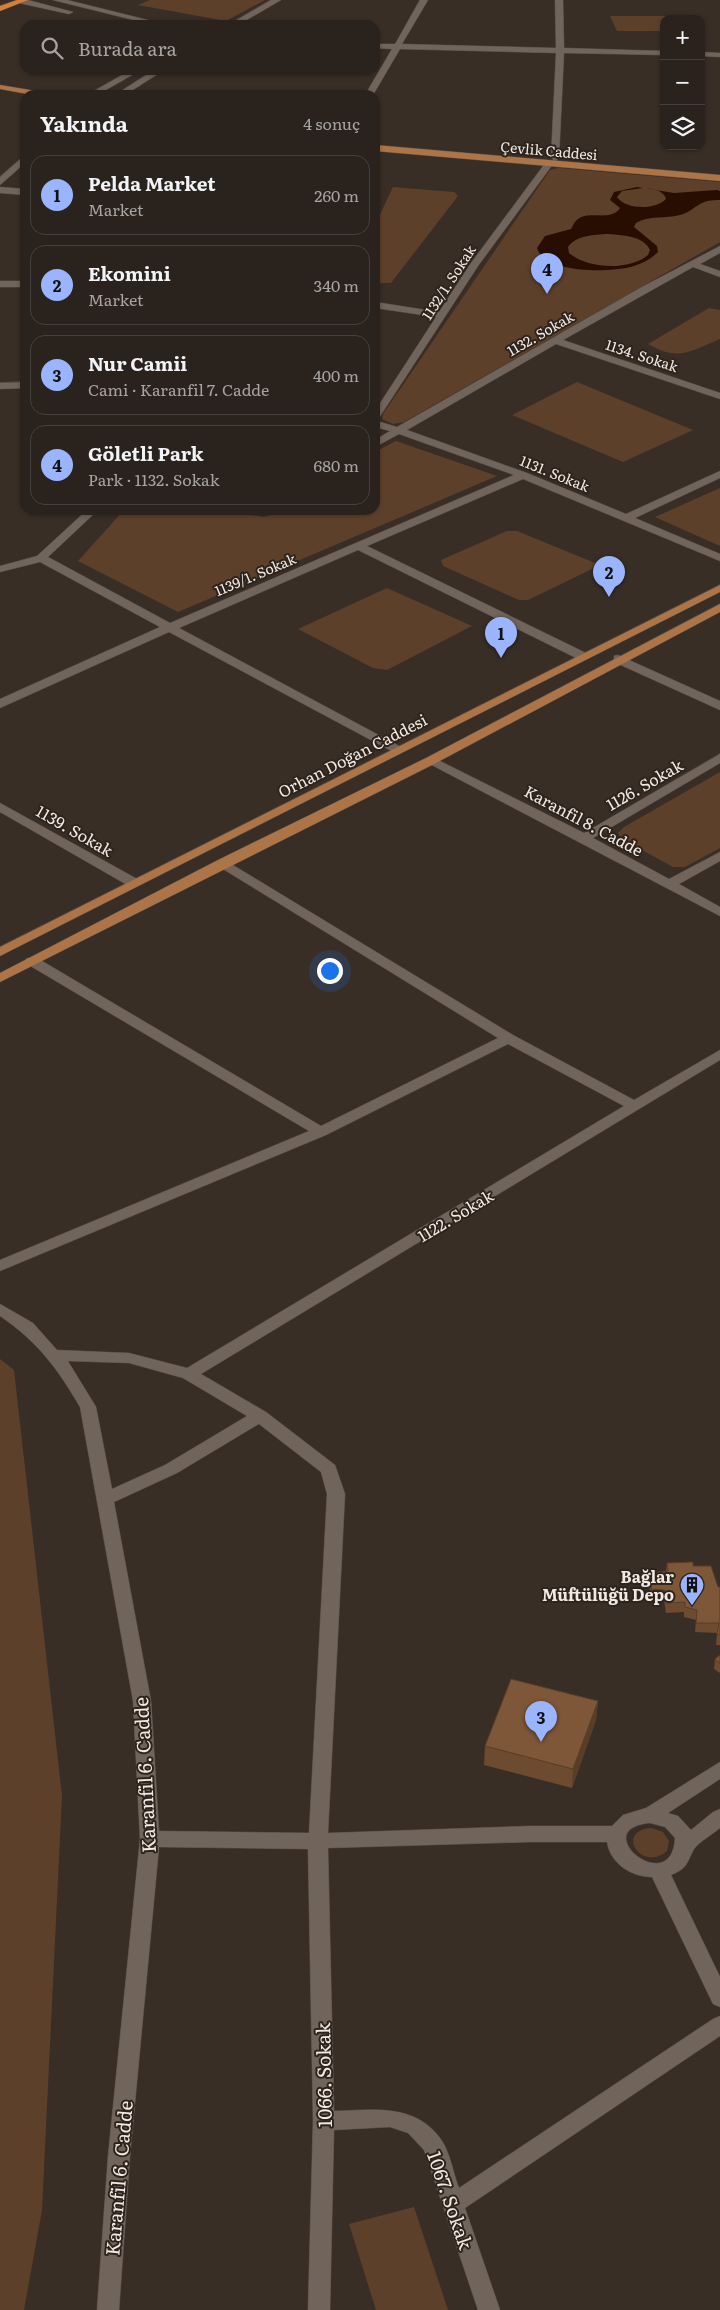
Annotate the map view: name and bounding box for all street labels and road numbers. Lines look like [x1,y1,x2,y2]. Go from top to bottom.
street label: Çevlik Caddesi [500,136,599,164]
street label: 1132/1. Sokak [416,240,480,323]
street label: 1132. Sokak [503,306,577,360]
street label: 1134. Sokak [603,334,681,376]
street label: 1131. Sokak [517,450,593,496]
street label: 1139/1. Sokak [211,548,299,600]
street label: Orhan Doğan Caddesi [273,707,431,803]
street label: 1126. Sokak [601,752,687,816]
street label: Karanfil 8. Cadde [520,779,648,861]
street label: 1139. Sokak [32,798,118,862]
street label: 1122. Sokak [413,1183,498,1247]
street label: Karanfil 6. Cadde [126,1696,162,1854]
street label: 1066. Sokak [308,2022,338,2128]
street label: Karanfil 6. Cadde [97,2099,139,2257]
street label: 1067. Sokak [421,2147,481,2253]

